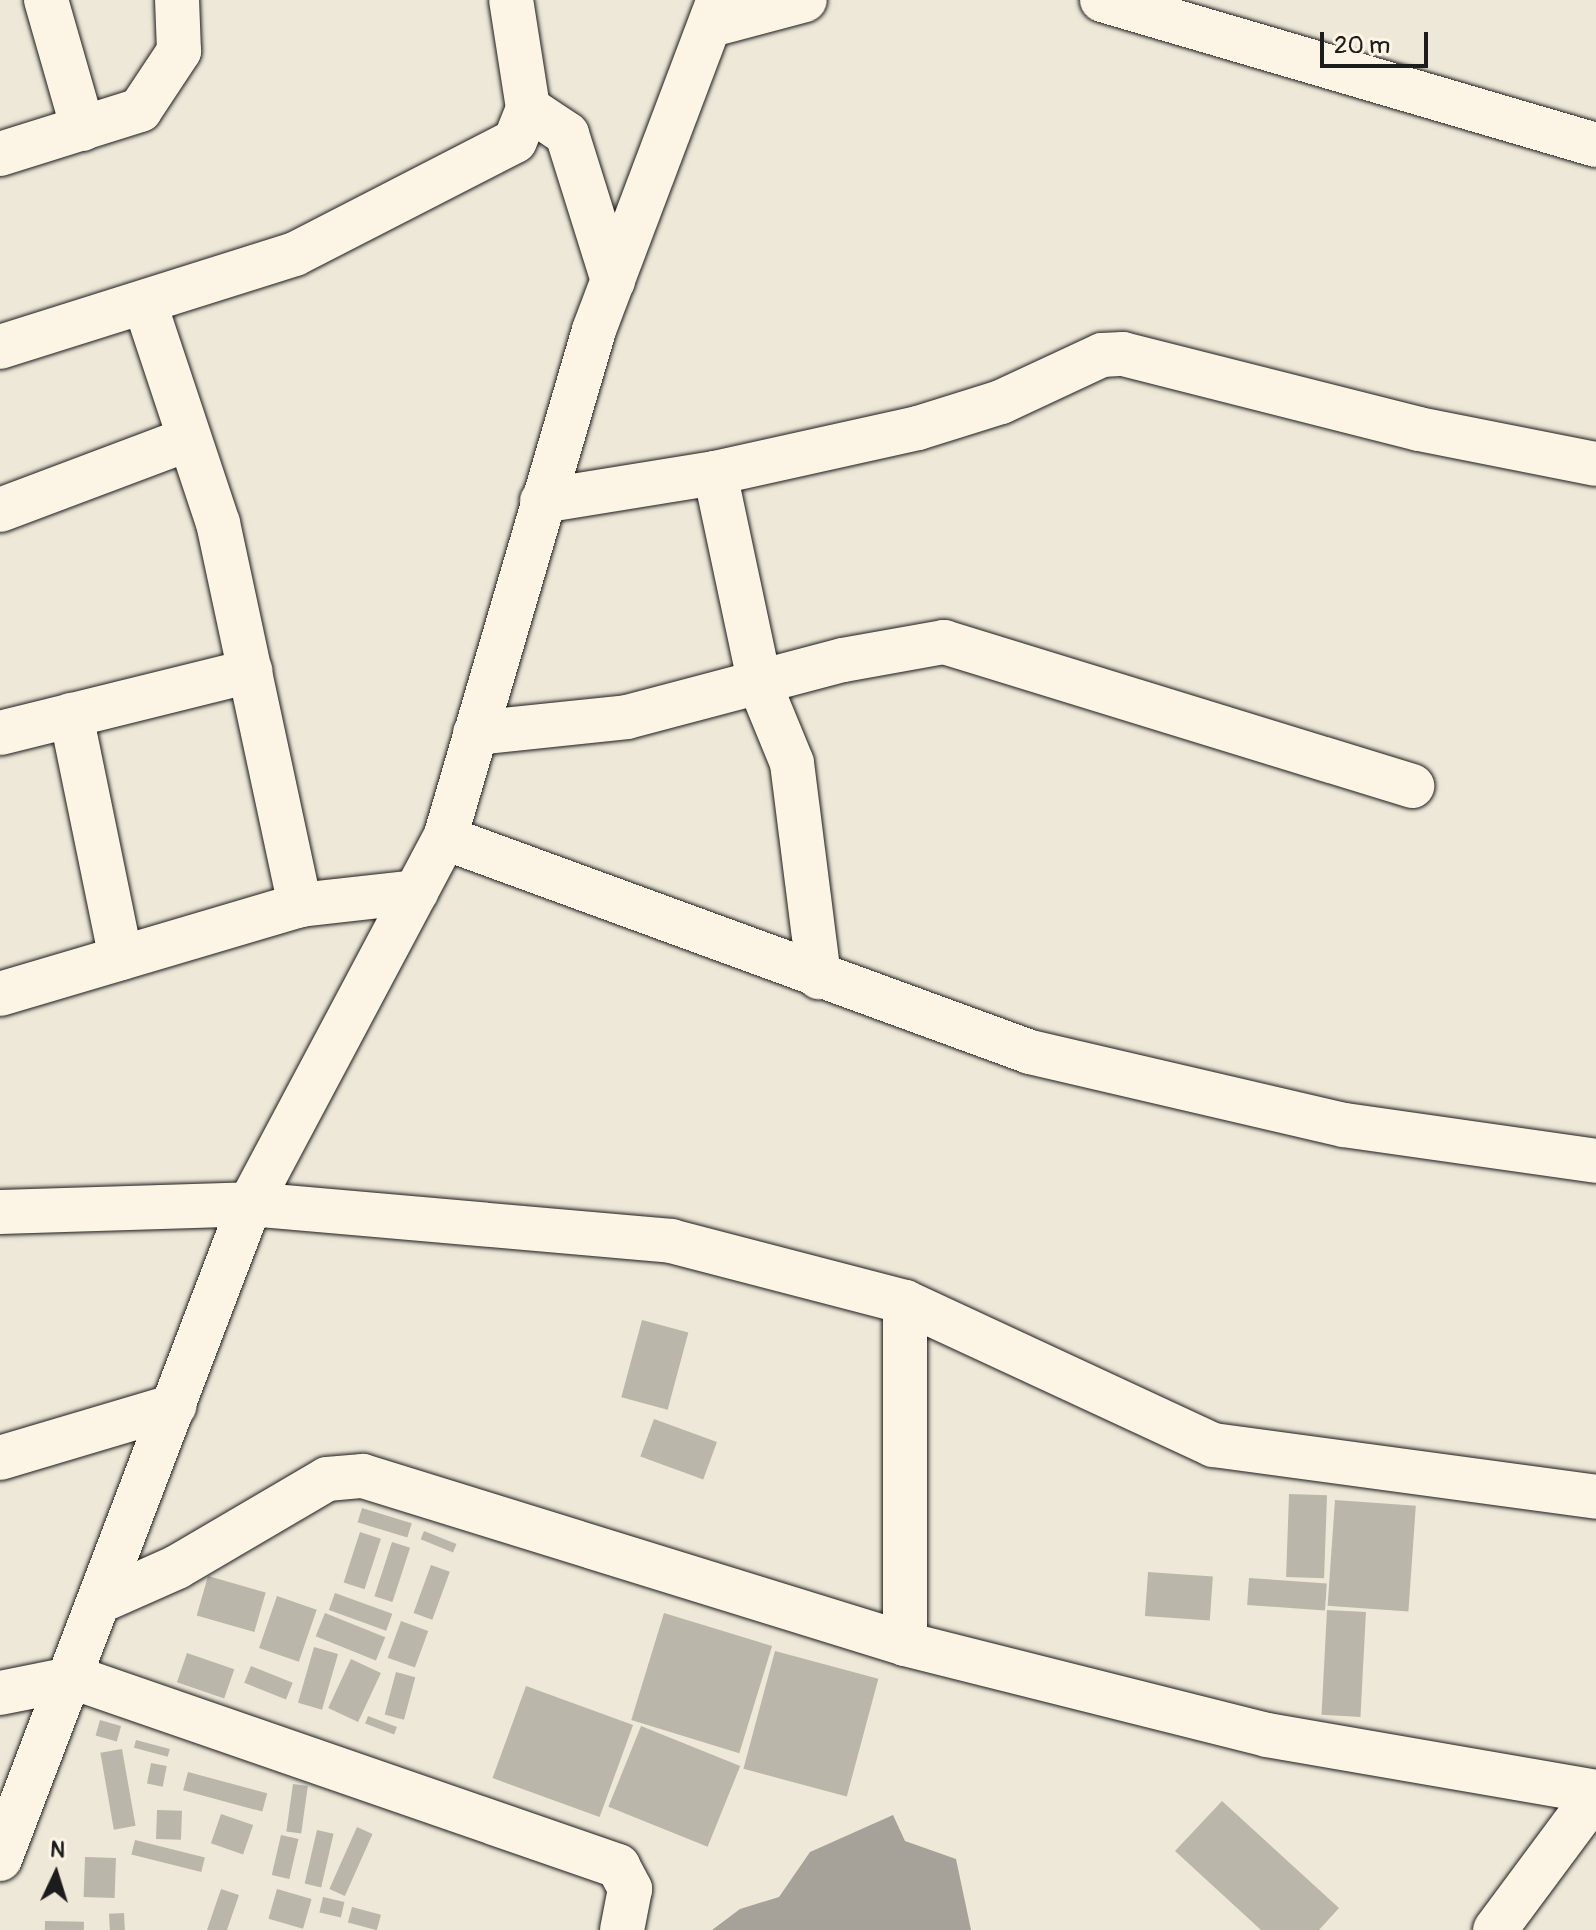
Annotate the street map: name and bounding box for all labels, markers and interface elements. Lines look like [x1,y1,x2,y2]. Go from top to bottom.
scale bar [1324,16,1432,66]
text: 20 m [1334,31,1390,60]
north arrow [16,1834,96,1914]
text: N [49,1836,66,1865]

